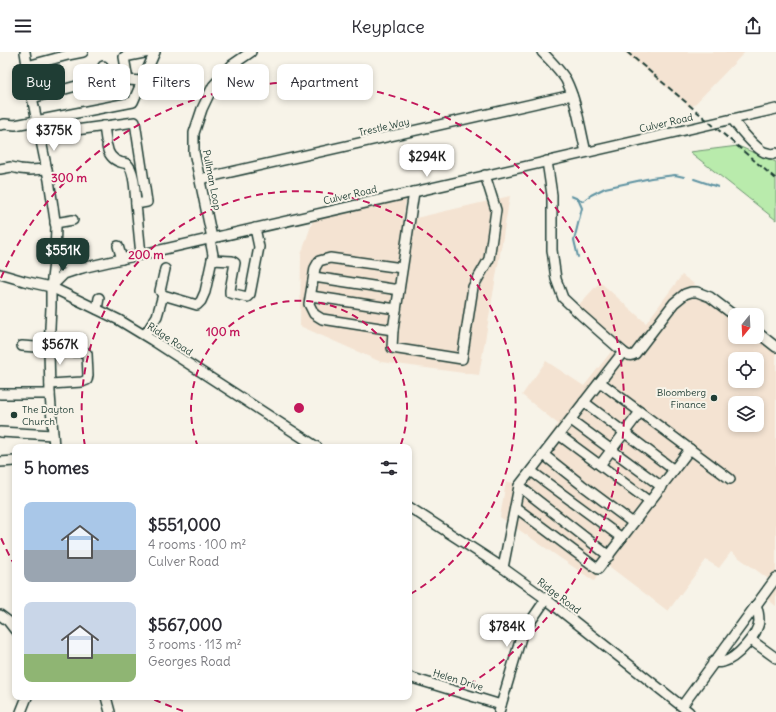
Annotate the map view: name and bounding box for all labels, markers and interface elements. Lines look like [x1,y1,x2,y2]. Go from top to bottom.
icon: menu [12,15,34,37]
text: Keyplace [351,15,425,38]
icon: share [742,15,764,37]
chip: Buy [12,64,65,100]
chip: Rent [73,64,130,100]
chip: Filters [138,64,204,100]
chip: New [212,64,269,100]
chip: Apartment [277,64,373,100]
street label: Culver Road [638,110,694,135]
street label: Trestle Way [357,115,411,139]
pin: $375K [26,118,82,152]
text: $375K [36,122,72,139]
pin: $294K [399,144,455,178]
text: $294K [408,148,446,165]
street label: Pullman Loop [200,149,224,212]
text: 300 m [51,170,87,185]
street label: Culver Road [322,182,378,207]
pin: $551K [35,238,91,272]
text: $551K [45,242,81,259]
text: 200 m [128,247,164,262]
north arrow [728,308,764,344]
map controls [728,308,764,432]
street label: Ridge Road [145,320,195,358]
text: 100 m [206,324,240,339]
pin: $567K [32,332,88,366]
text: $567K [42,336,78,353]
button: locate [728,352,764,388]
place label: Bloomberg Finance [657,386,706,411]
marker: Bloomberg Finance [709,393,719,403]
button: layers [728,396,764,432]
centre of rings [292,401,306,415]
place label: The Dayton Church [22,403,74,428]
marker: The Dayton Church [9,410,19,420]
text: 5 homes [24,457,89,479]
icon: filters [378,457,400,479]
text: $551,000 [148,514,221,536]
icon: home [56,518,104,566]
text: 4 rooms · 100 m² [148,536,246,553]
text: Culver Road [148,553,219,570]
street label: Ridge Road [535,575,583,617]
text: $567,000 [148,614,222,636]
pin: $784K [479,614,535,648]
icon: home [56,618,104,666]
text: $784K [489,618,525,635]
text: 3 rooms · 113 m² [148,636,242,653]
text: Georges Road [148,653,231,670]
street label: Helen Drive [431,666,485,694]

